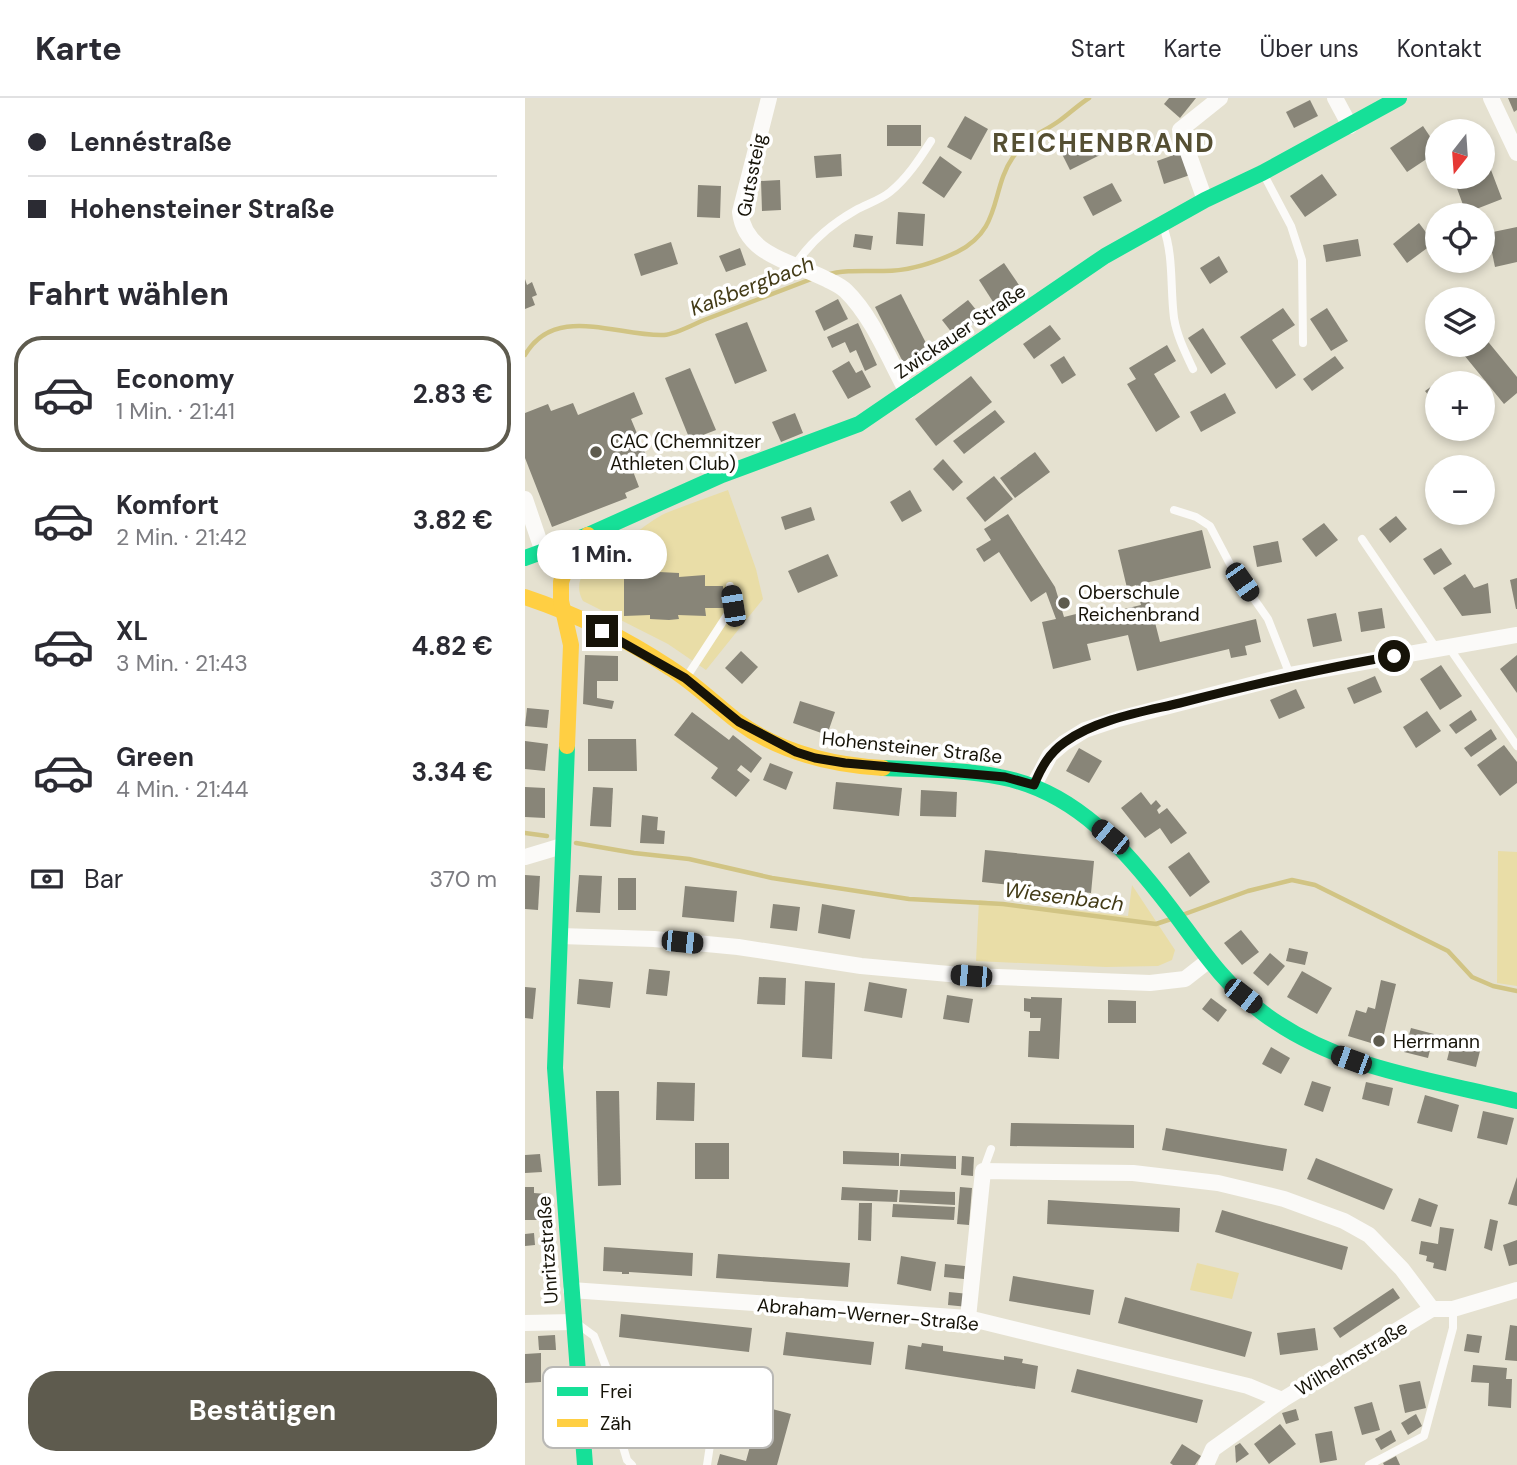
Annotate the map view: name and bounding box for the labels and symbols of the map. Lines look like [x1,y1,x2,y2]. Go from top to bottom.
north arrow [1425,119,1495,189]
district label: REICHENBRAND [992,126,1216,160]
street label: Gutssteig [731,131,772,219]
water label: Kaßbergbach [686,250,818,322]
street label: Zwickauer Straße [890,278,1031,384]
place label: CAC (Chemnitzer Athleten Club) [610,429,761,476]
marker: CAC (Chemnitzer Athleten Club) [588,444,604,460]
callout: 1 Min. [537,530,667,578]
car [1222,559,1263,605]
place label: Oberschule Reichenbrand [1078,580,1200,627]
car [720,584,747,628]
marker: Oberschule Reichenbrand [1056,595,1072,611]
route end [586,615,618,647]
route start [1378,640,1410,672]
street label: Hohensteiner Straße [821,726,1003,769]
car [1088,816,1133,858]
water label: Wiesenbach [1003,876,1125,918]
car [661,929,704,955]
car [950,964,993,988]
car [1220,975,1267,1017]
place label: Herrmann [1393,1029,1480,1054]
marker: Herrmann [1371,1033,1387,1049]
car [1328,1043,1375,1077]
street label: Unritzstraße [531,1195,564,1305]
street label: Abraham-Werner-Straße [756,1292,980,1337]
street label: Wilhelmstraße [1290,1315,1412,1402]
legend [543,1367,773,1448]
text: Frei [600,1379,632,1404]
text: Zäh [600,1411,632,1436]

